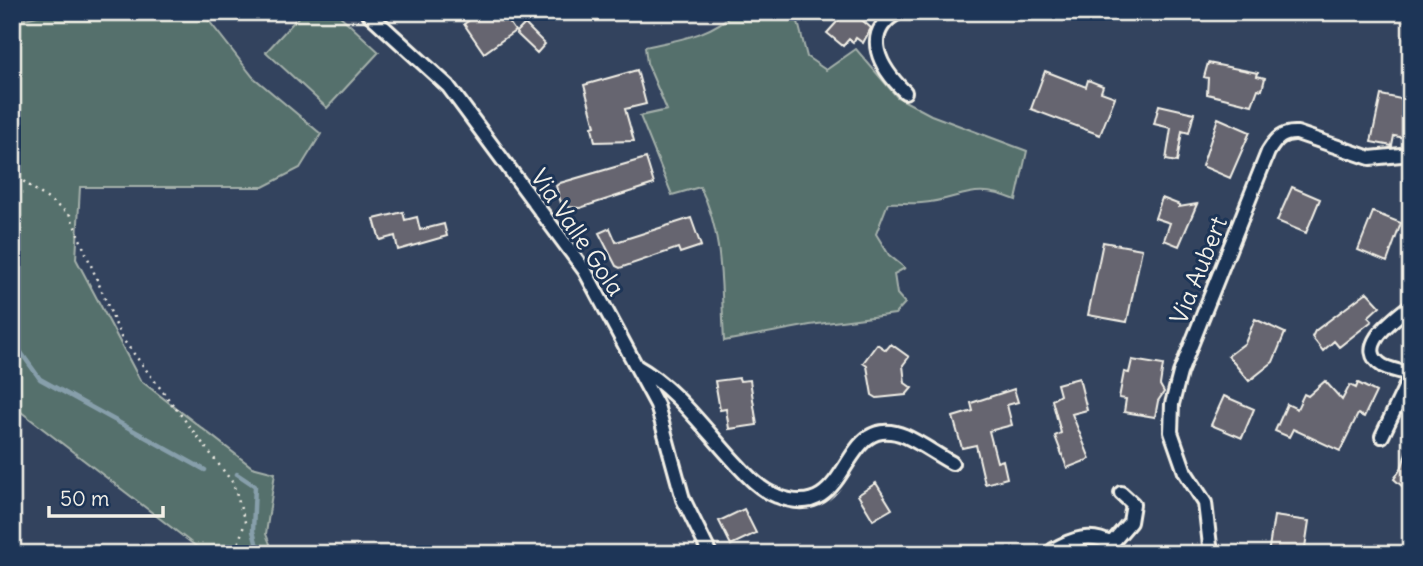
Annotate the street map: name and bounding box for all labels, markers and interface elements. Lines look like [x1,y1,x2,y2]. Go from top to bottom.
street label: Via Valle Gola [525,163,631,301]
street label: Via Aubert [1163,212,1233,328]
scale bar [49,475,163,519]
text: 50 m [60,485,109,512]

